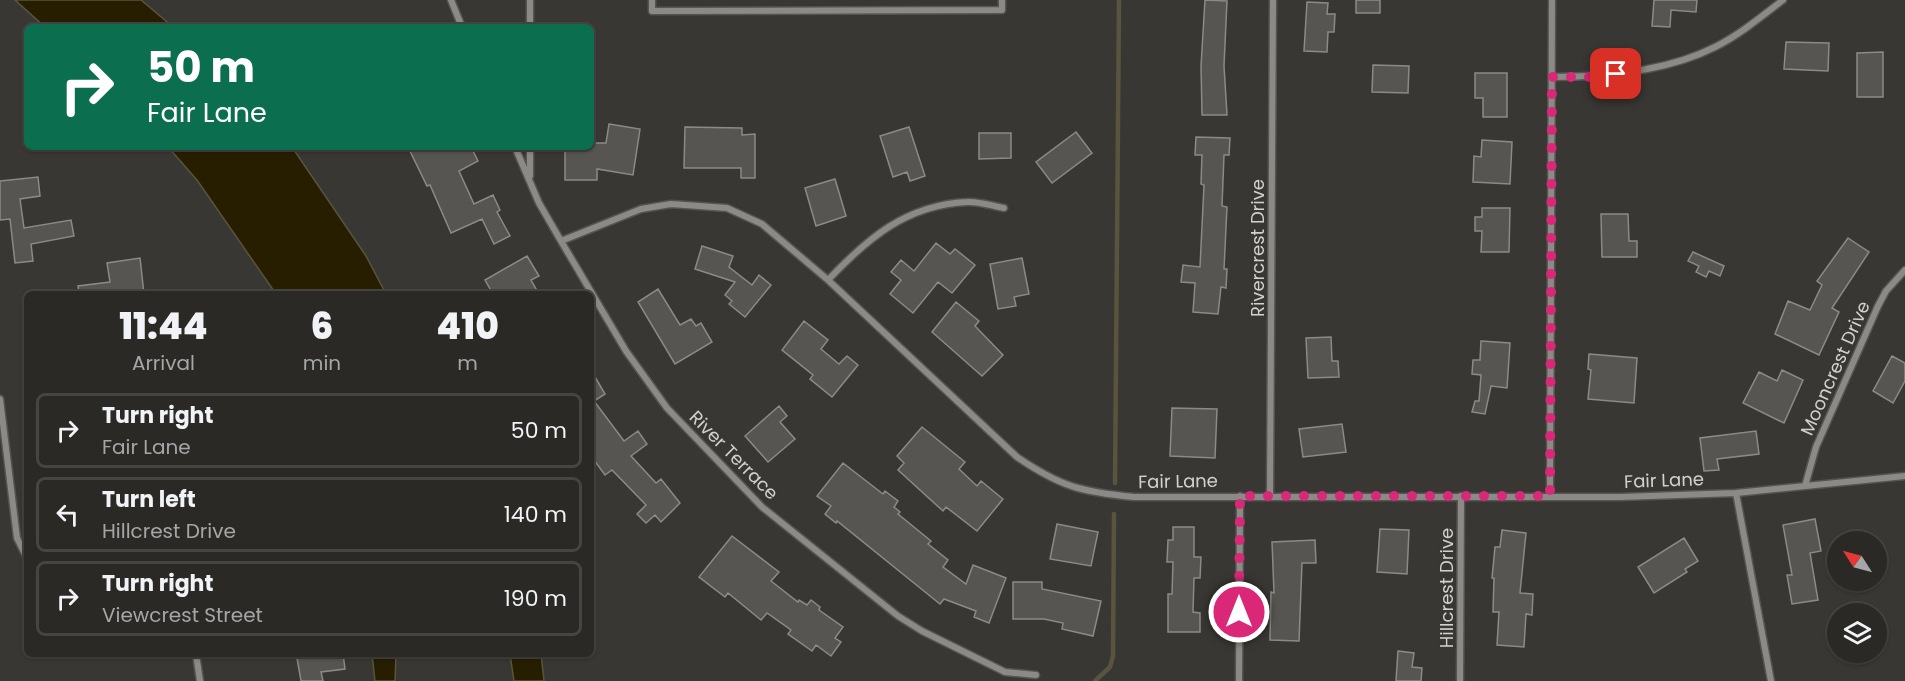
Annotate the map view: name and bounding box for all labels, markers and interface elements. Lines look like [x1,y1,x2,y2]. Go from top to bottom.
text: 50 m [147,38,255,97]
icon: right [48,48,126,126]
pin [1590,48,1641,99]
icon: arrive [1599,57,1632,90]
text: Fair Lane [147,94,267,131]
street label: Rivercrest Drive [1245,179,1270,317]
street label: Mooncrest Drive [1794,297,1876,439]
text: 11:44 [119,301,208,352]
text: 6 [311,301,333,352]
text: 410 [436,301,499,352]
text: Arrival [132,349,195,377]
text: min [303,349,341,377]
text: m [457,349,478,377]
text: Turn right [102,400,213,431]
street label: River Terrace [684,405,784,505]
icon: right [51,414,84,447]
text: 50 m [511,415,567,446]
text: Fair Lane [102,433,191,461]
street label: Fair Lane [1624,466,1704,494]
street label: Fair Lane [1138,468,1218,494]
text: Turn left [102,484,196,515]
icon: left [51,498,84,531]
text: 140 m [504,499,567,530]
text: Hillcrest Drive [102,517,236,545]
street label: Hillcrest Drive [1434,528,1459,648]
north arrow [1827,531,1887,591]
map controls [1827,531,1887,663]
text: Turn right [102,568,213,599]
position arrow [1207,580,1271,644]
icon: right [51,582,84,615]
text: 190 m [504,583,567,614]
text: Viewcrest Street [102,601,263,629]
button: layers [1827,603,1887,663]

